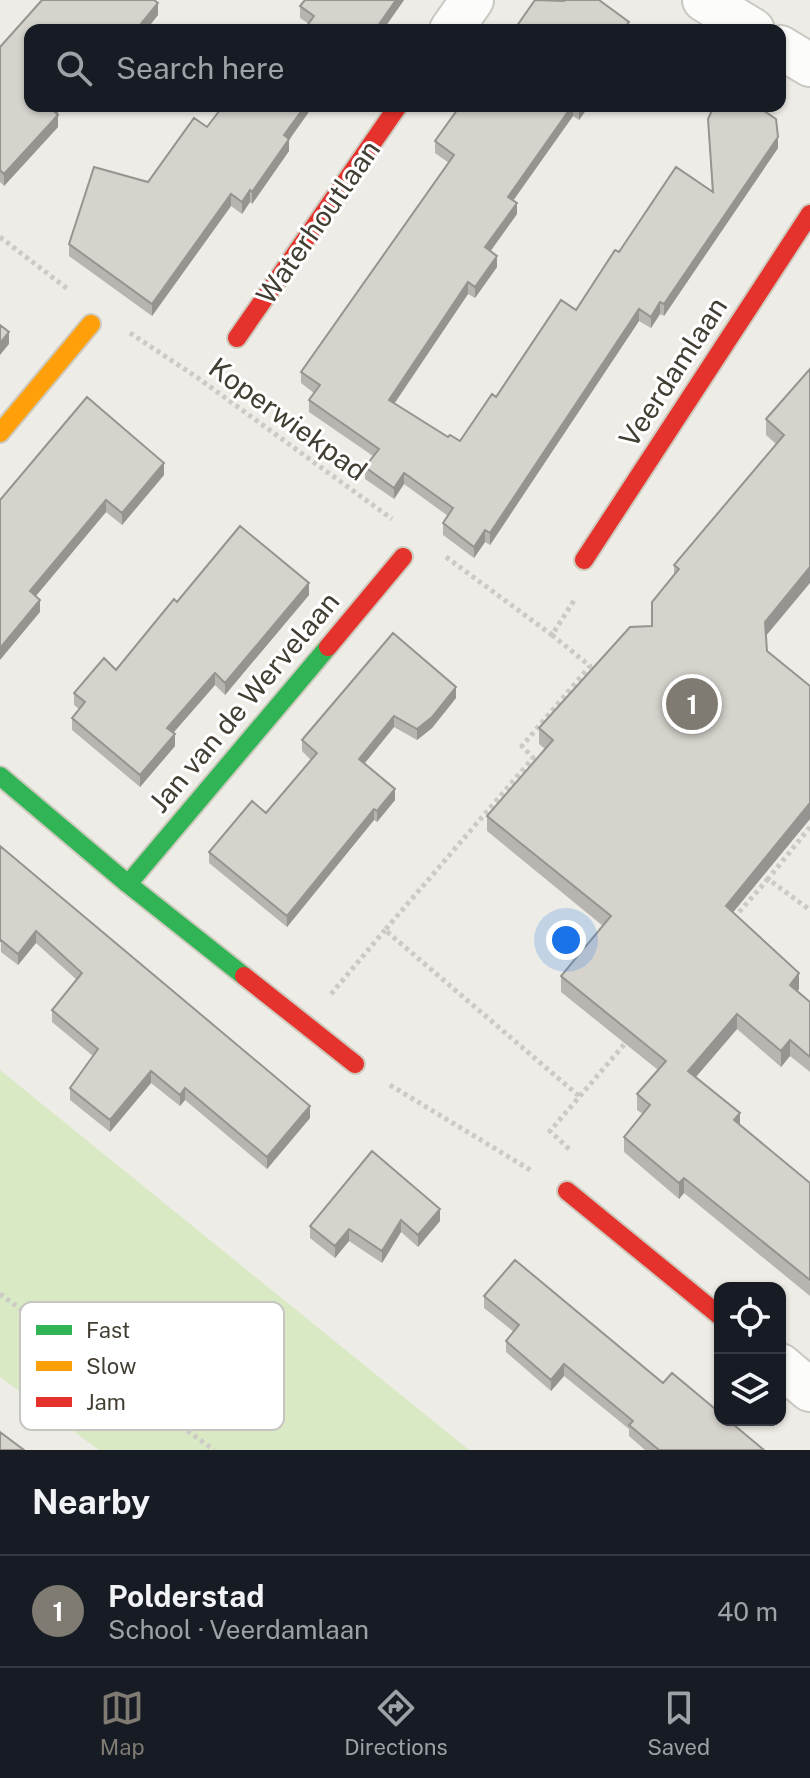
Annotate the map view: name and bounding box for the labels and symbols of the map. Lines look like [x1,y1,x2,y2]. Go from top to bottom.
street label: Waterhoutlaan [249,134,386,310]
street label: Veerdamlaan [612,291,733,453]
street label: Koperwiekpad [203,350,374,487]
street label: Jan van de Wervelaan [142,585,345,818]
pin: 1 [666,674,718,734]
your location [546,920,586,960]
legend [20,1302,284,1430]
text: Fast [86,1317,130,1343]
text: Slow [86,1353,136,1379]
text: Jam [86,1389,126,1415]

